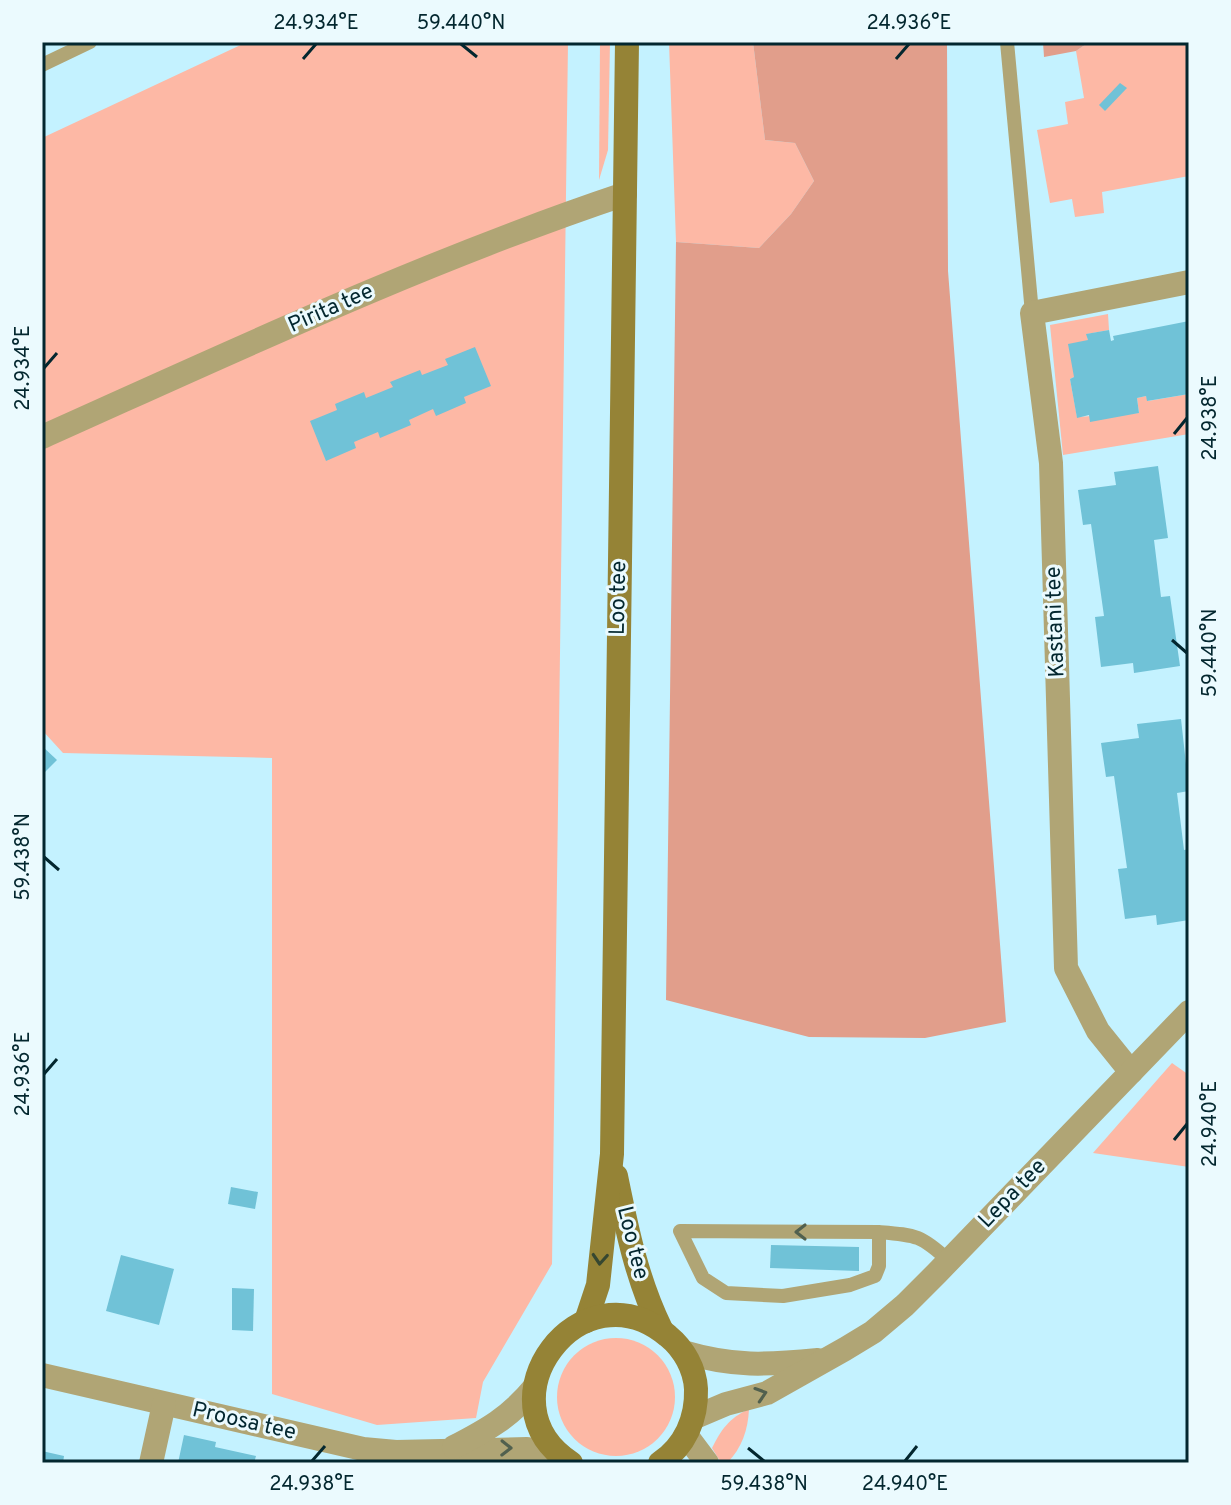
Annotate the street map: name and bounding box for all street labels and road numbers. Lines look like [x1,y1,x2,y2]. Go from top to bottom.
street label: Pirita tee [284,278,378,340]
street label: Loo tee [605,560,633,636]
street label: Kastani tee [1041,566,1071,678]
street label: Lepa tee [973,1154,1053,1234]
street label: Loo tee [610,1204,654,1282]
street label: Proosa tee [190,1397,298,1447]

